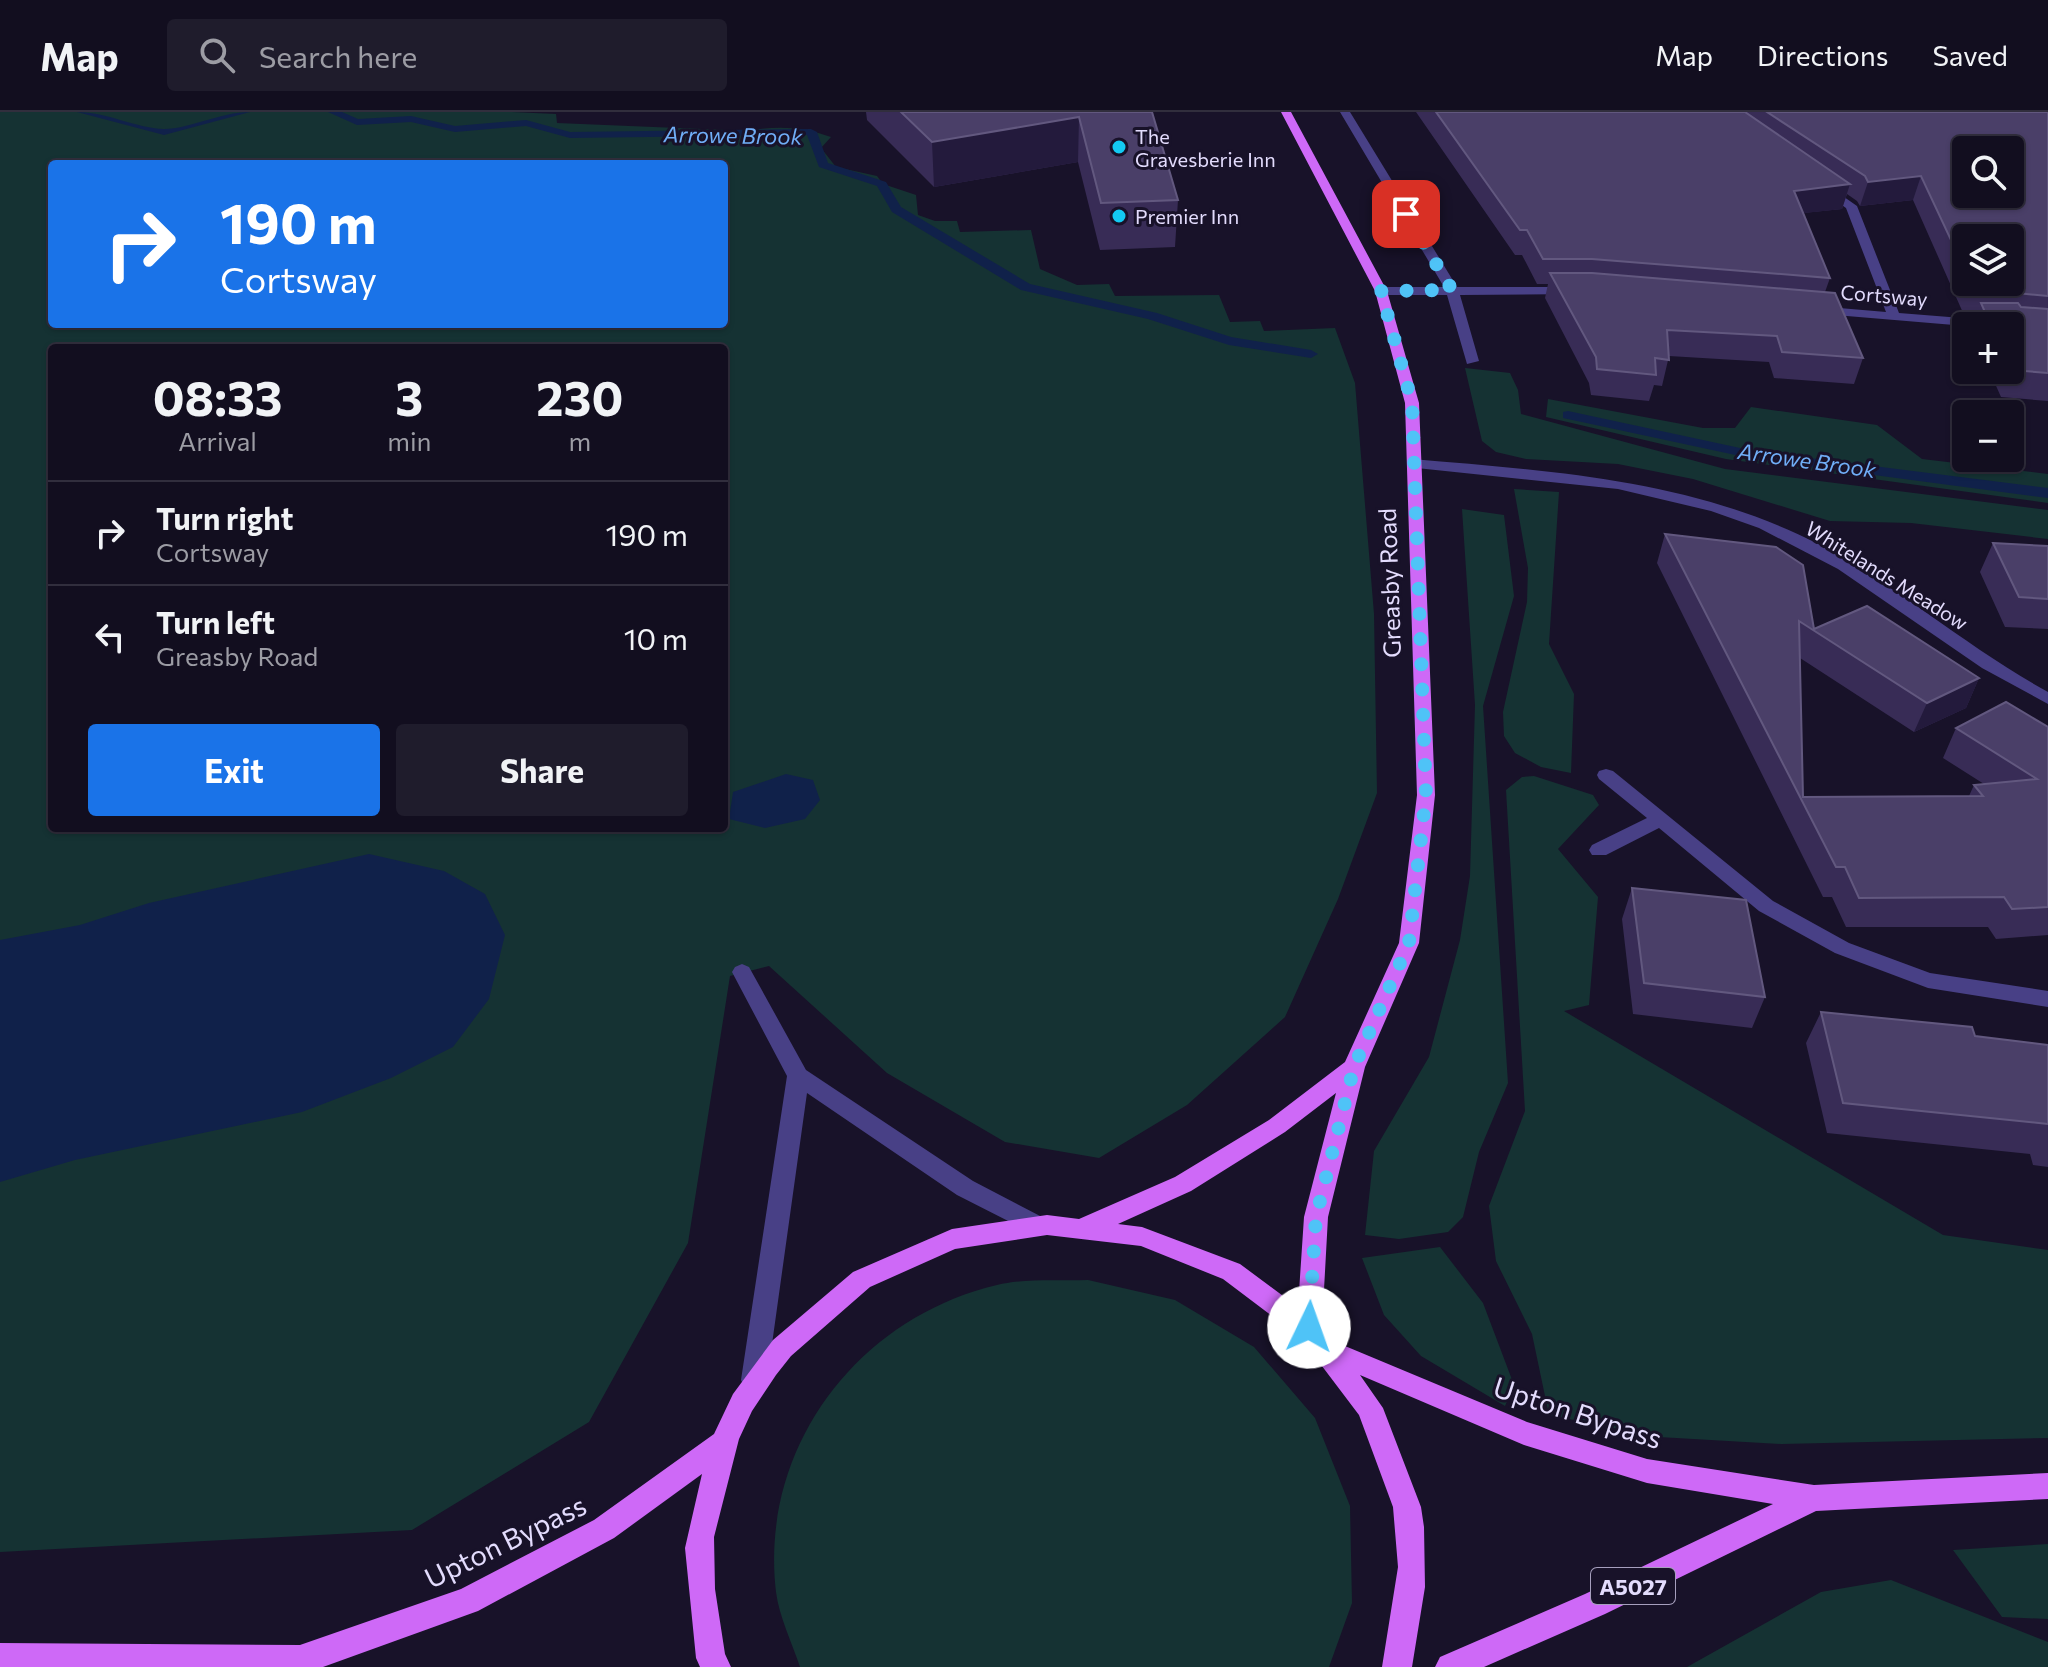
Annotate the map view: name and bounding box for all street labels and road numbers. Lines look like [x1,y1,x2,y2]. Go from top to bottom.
street label: Cortsway [1840,279,1928,311]
street label: Greasby Road [1372,508,1406,658]
street label: Whitelands Meadow [1802,515,1972,635]
street label: Upton Bypass [1489,1369,1667,1455]
street label: Upton Bypass [419,1487,591,1595]
road number: A5027 [1591,1568,1675,1604]

